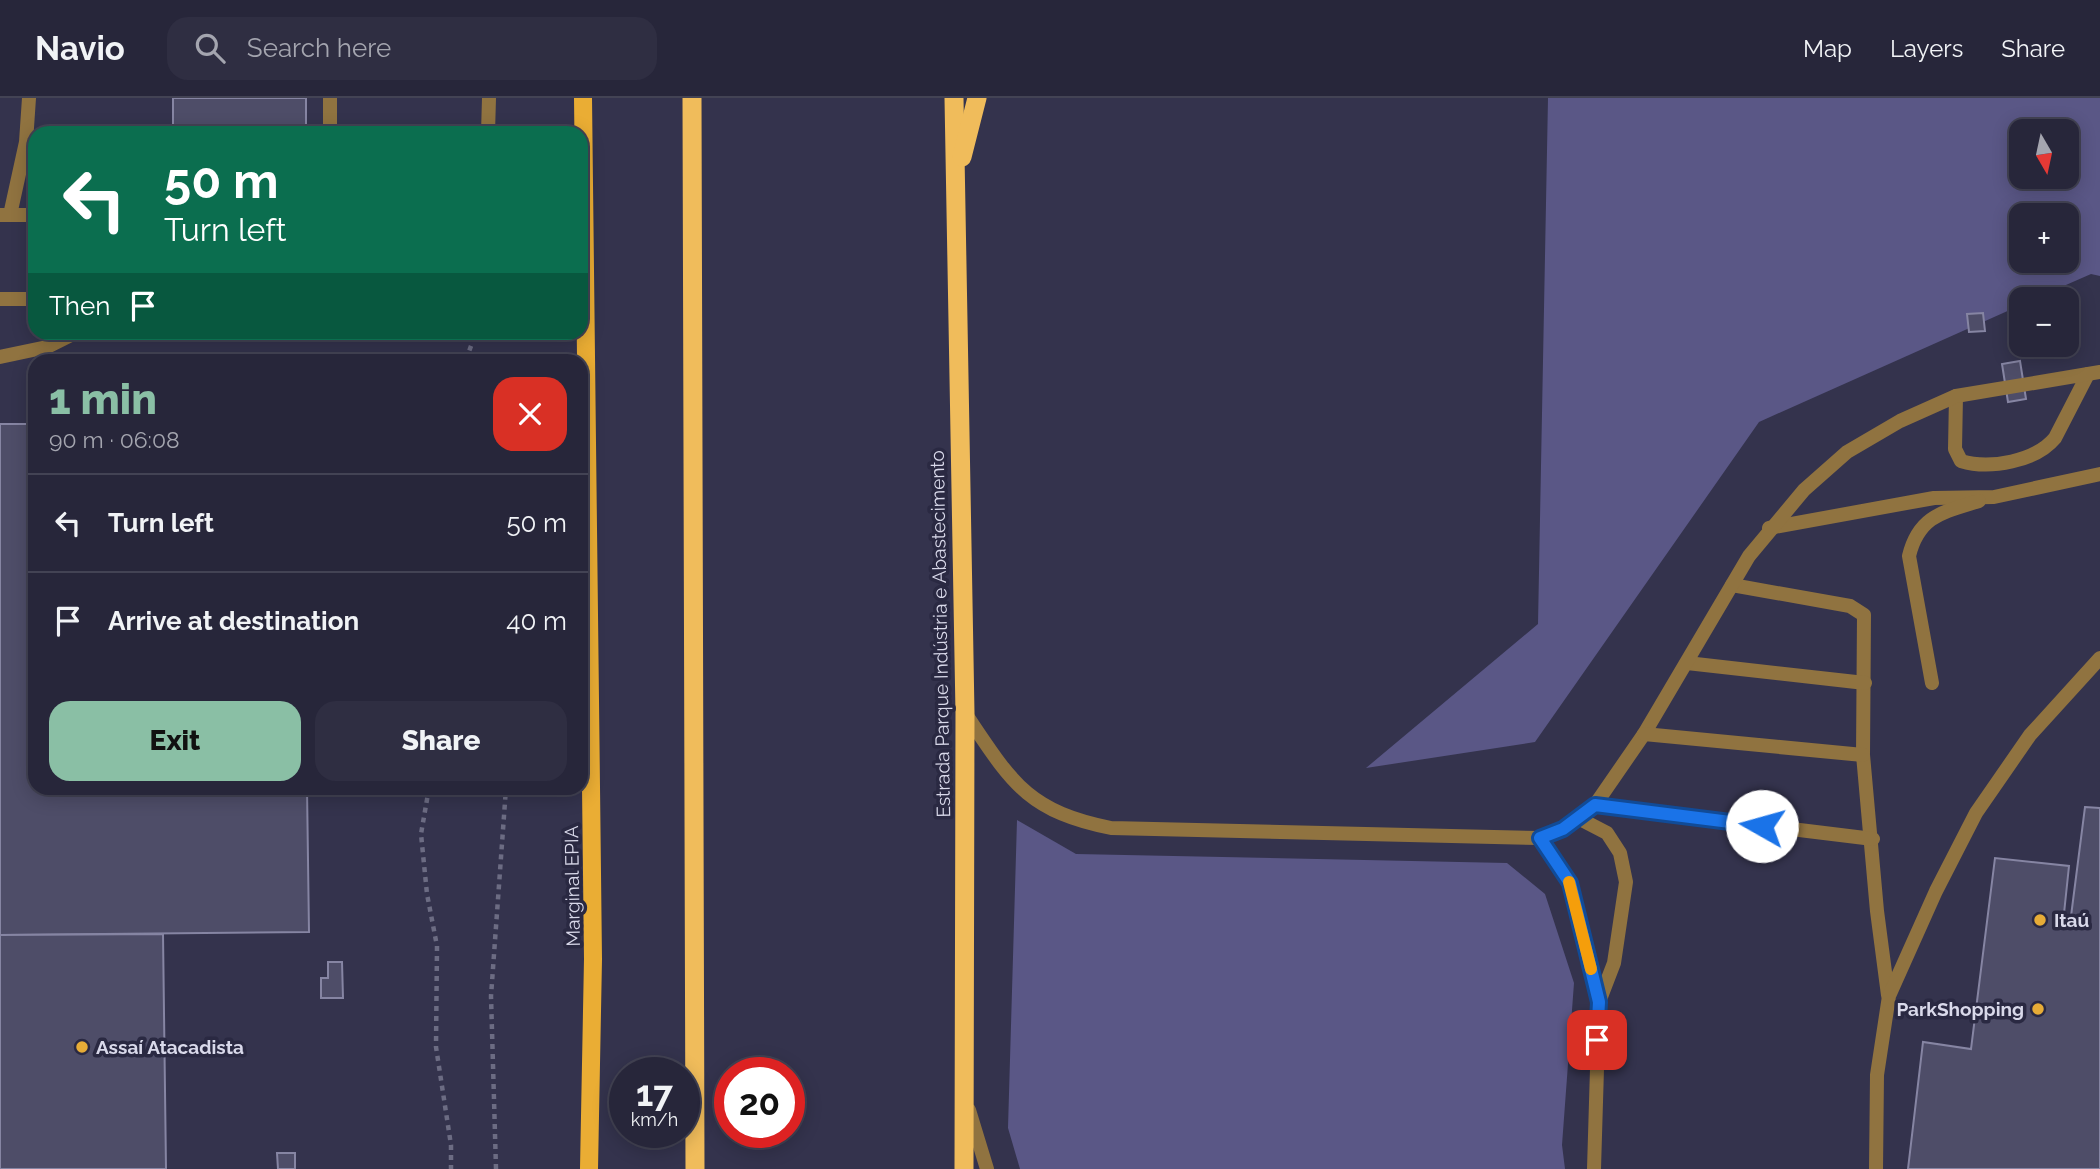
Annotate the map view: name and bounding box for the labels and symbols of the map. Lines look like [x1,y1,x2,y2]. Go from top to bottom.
north arrow [2009,119,2079,189]
street label: Estrada Parque Indústria e Abastecimento [926,450,954,818]
position arrow [1725,789,1799,863]
street label: Marginal EPIA [560,825,584,947]
place label: Itaú [2054,909,2089,931]
marker: Itaú [2032,912,2048,928]
place label: ParkShopping [1896,998,2024,1020]
marker: ParkShopping [2030,1001,2046,1017]
pin [1567,1010,1627,1070]
place label: Assaí Atacadista [96,1036,244,1058]
marker: Assaí Atacadista [74,1039,90,1055]
speed limit sign: 20 [714,1057,805,1148]

